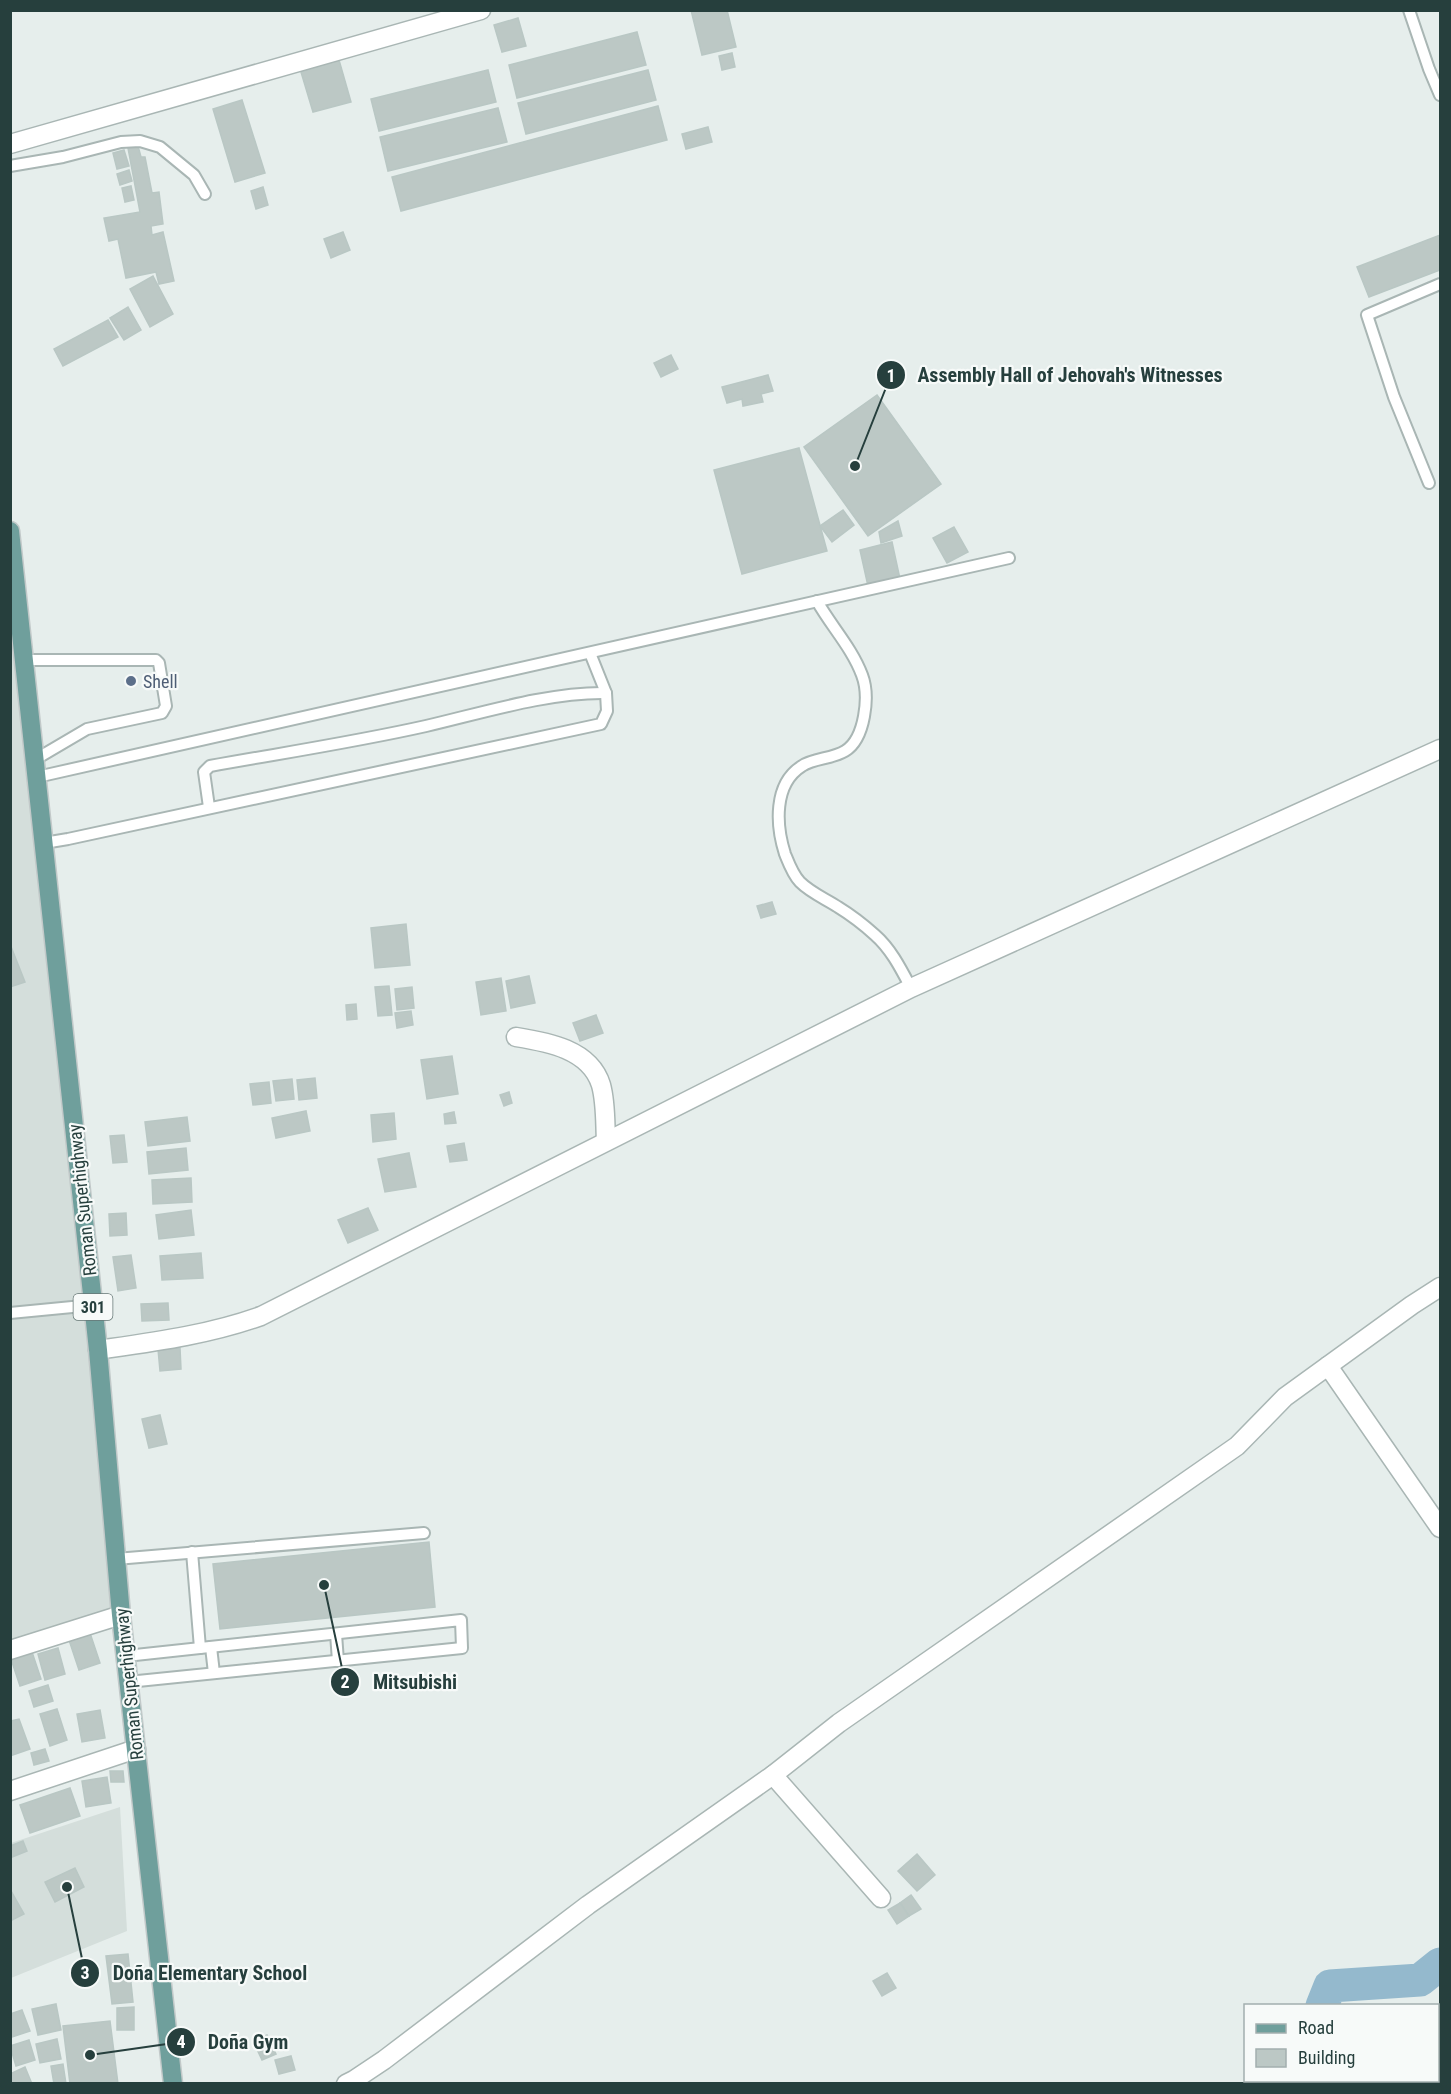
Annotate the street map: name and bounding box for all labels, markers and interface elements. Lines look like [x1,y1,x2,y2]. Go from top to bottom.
callout: Assembly Hall of Jehovah's Witnesses [876,356,1235,394]
text: Assembly Hall of Jehovah's Witnesses [917,363,1223,387]
text: 1 [886,365,896,386]
place label: Shell [143,671,178,692]
marker: Shell [124,674,138,688]
street label: Roman Superhighway [64,1123,100,1277]
road number: 301 [74,1294,112,1320]
street label: Roman Superhighway [111,1607,147,1761]
callout: Mitsubishi [330,1663,469,1701]
text: Mitsubishi [373,1670,457,1694]
text: 2 [340,1671,350,1692]
callout: Doña Elementary School [70,1954,319,1992]
text: Doña Elementary School [113,1961,307,1985]
text: 3 [80,1962,90,1983]
legend [1244,2004,1439,2082]
text: Road [1298,2017,1334,2038]
callout: Doña Gym [166,2023,300,2061]
text: Doña Gym [208,2030,288,2054]
text: 4 [176,2031,186,2052]
text: Building [1298,2047,1355,2068]

